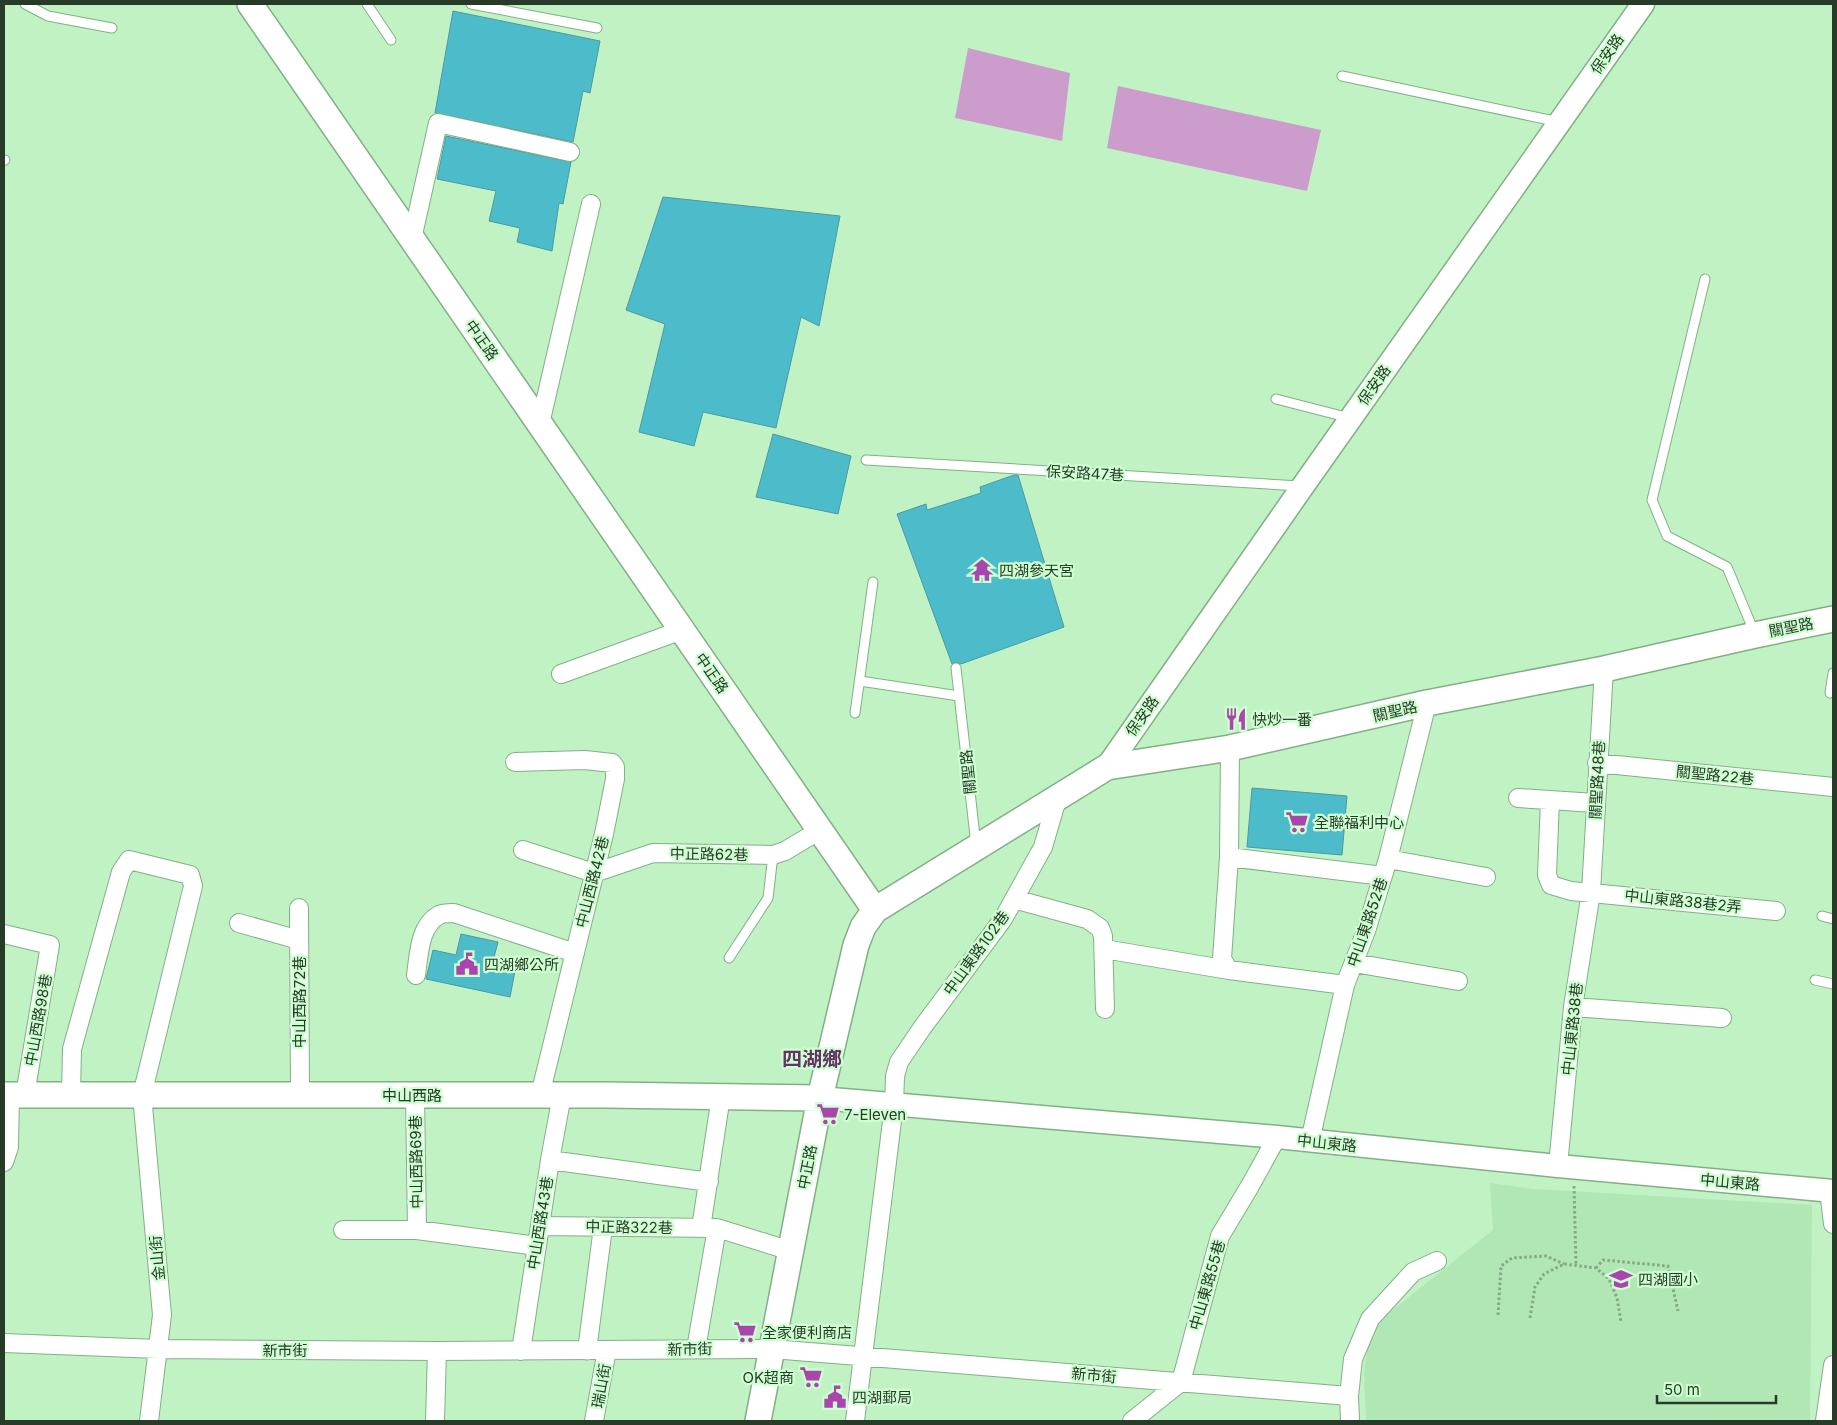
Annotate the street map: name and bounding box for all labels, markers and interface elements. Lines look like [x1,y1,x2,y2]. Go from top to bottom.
street label: 保安路 [1586,30,1628,78]
street label: 中正路 [461,316,503,364]
street label: 保安路 [1353,361,1395,409]
street label: 保安路47巷 [1045,461,1125,485]
temple icon: 四湖參天宮 [969,557,995,583]
place label: 四湖參天宮 [999,561,1074,580]
street label: 關聖路 [1767,613,1815,641]
street label: 中正路 [691,649,733,697]
street label: 保安路 [1121,692,1163,740]
street label: 關聖路 [1371,697,1419,725]
restaurant icon: 快炒一番 [1223,706,1249,732]
place label: 快炒一番 [1252,710,1312,729]
street label: 關聖路48巷 [1585,740,1609,820]
street label: 關聖路 [956,749,980,795]
street label: 關聖路22巷 [1675,761,1755,789]
supermarket icon: 全聯福利中心 [1284,809,1310,835]
place label: 全聯福利中心 [1314,813,1404,832]
street label: 中山西路42巷 [571,834,613,930]
street label: 中正路62巷 [670,844,748,864]
street label: 中山東路52巷 [1343,875,1391,969]
street label: 中山東路38巷2弄 [1623,885,1743,917]
street label: 中山東路102巷 [939,907,1013,999]
public building icon: 四湖鄉公所 [454,951,480,977]
place label: 四湖鄉公所 [484,955,559,974]
street label: 中山西路72巷 [290,956,309,1048]
street label: 中山西路98巷 [21,972,55,1068]
street label: 中山東路38巷 [1558,981,1586,1077]
district label: 四湖鄉 [782,1047,842,1071]
street label: 中山西路 [382,1086,442,1105]
supermarket icon: 7-Eleven [815,1101,841,1127]
place label: 7-Eleven [844,1105,906,1124]
street label: 中山西路69巷 [406,1115,426,1209]
street label: 中山東路 [1296,1130,1358,1156]
street label: 中正路 [793,1143,821,1191]
street label: 中山東路 [1699,1170,1761,1194]
street label: 中山西路43巷 [523,1175,557,1271]
street label: 中正路322巷 [585,1217,673,1237]
street label: 金山街 [146,1235,168,1281]
street label: 中山東路55巷 [1185,1238,1229,1332]
school or university icon: 四湖國小 [1608,1266,1634,1292]
place label: 四湖國小 [1638,1270,1698,1289]
supermarket icon: 全家便利商店 [732,1319,758,1345]
place label: 全家便利商店 [762,1323,852,1342]
street label: 新市街 [667,1339,713,1359]
street label: 新市街 [262,1341,308,1360]
street label: 瑞山街 [588,1362,614,1410]
supermarket icon: OK超商 [798,1364,824,1390]
street label: 新市街 [1071,1364,1117,1386]
place label: OK超商 [742,1368,794,1387]
scale bar [1657,1372,1776,1404]
text: 50 m [1664,1380,1700,1399]
public building icon: 四湖郵局 [822,1384,848,1410]
place label: 四湖郵局 [852,1388,912,1407]

